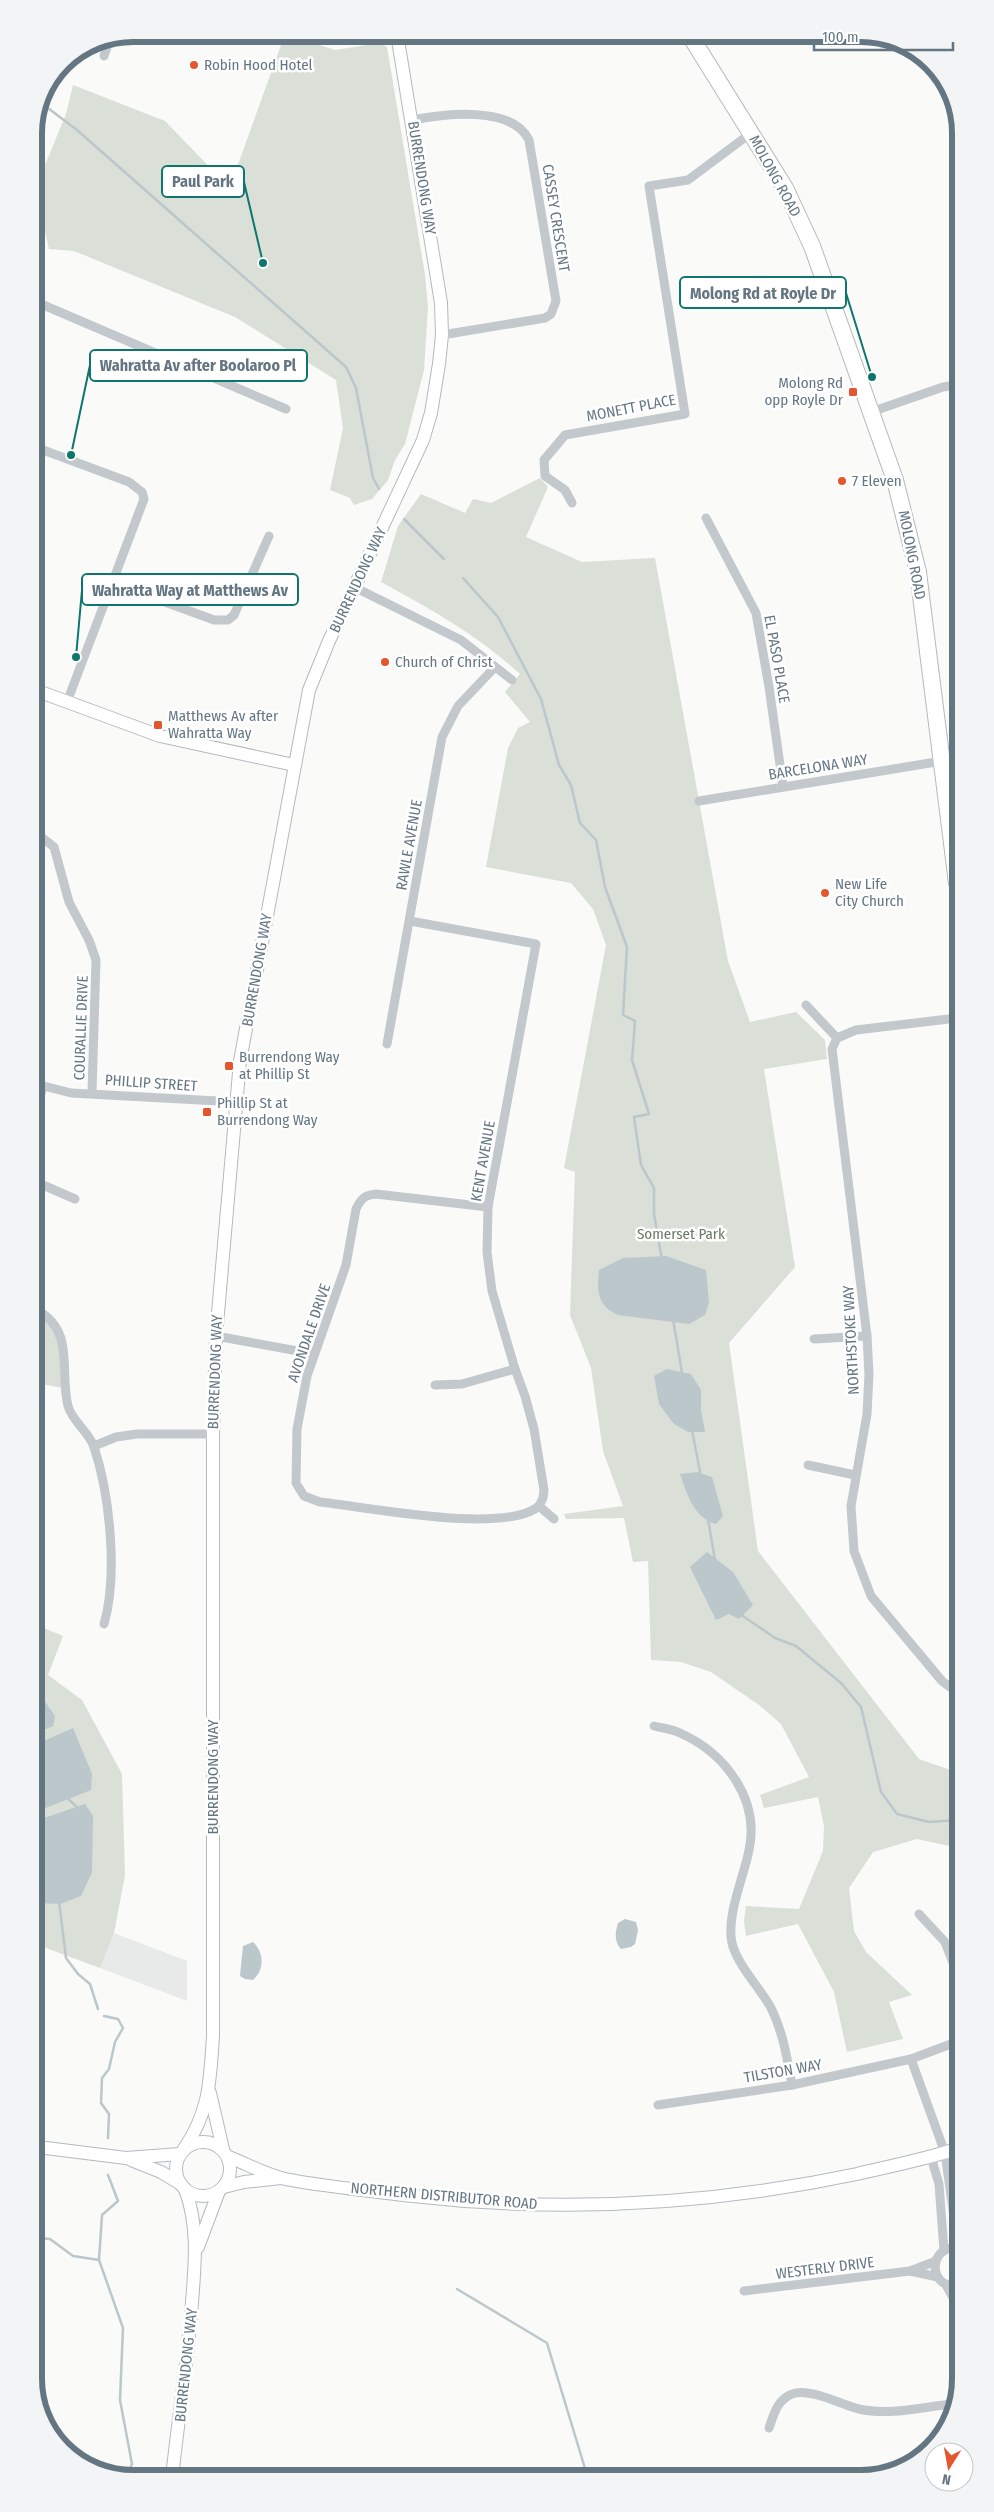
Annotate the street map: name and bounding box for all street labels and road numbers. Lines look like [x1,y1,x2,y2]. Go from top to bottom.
street label: BURRENDONG WAY [404,120,440,237]
street label: MOLONG ROAD [745,132,805,220]
street label: CASSEY CRESCENT [539,163,573,273]
street label: MONETT PLACE [585,391,677,425]
street label: MOLONG ROAD [895,509,929,601]
street label: BURRENDONG WAY [326,524,391,636]
street label: EL PASO PLACE [760,613,794,705]
street label: BARCELONA WAY [767,750,870,784]
street label: RAWLE AVENUE [392,798,426,892]
street label: BURRENDONG WAY [238,911,276,1028]
street label: COURALLIE DRIVE [70,975,92,1081]
street label: PHILLIP STREET [104,1071,198,1095]
street label: KENT AVENUE [467,1119,499,1203]
street label: AVONDALE DRIVE [284,1281,334,1385]
street label: NORTHSTOKE WAY [839,1284,863,1395]
street label: BURRENDONG WAY [204,1314,226,1430]
street label: BURRENDONG WAY [204,1719,222,1834]
street label: TILSTON WAY [743,2055,824,2087]
street label: NORTHERN DISTRIBUTOR ROAD [350,2179,538,2213]
street label: WESTERLY DRIVE [775,2253,875,2283]
street label: BURRENDONG WAY [171,2306,201,2423]

